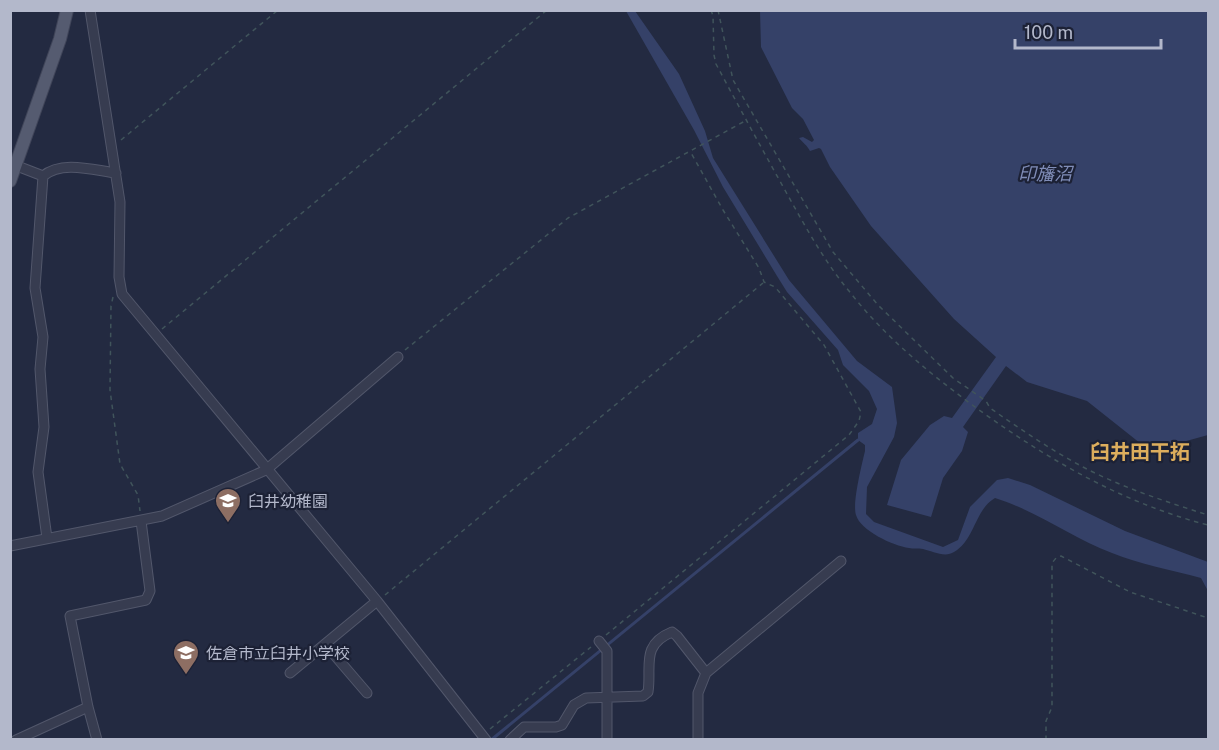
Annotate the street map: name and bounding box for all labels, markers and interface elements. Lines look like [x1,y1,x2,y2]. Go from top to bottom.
scale bar [1015,12,1160,50]
text: 100 m [1024,22,1073,43]
water label: 印旛沼 [1018,163,1075,184]
district label: 臼井田干拓 [1090,440,1190,464]
school or university icon: 臼井幼稚園 [213,486,243,524]
place label: 臼井幼稚園 [248,492,328,511]
school or university icon: 佐倉市立臼井小学校 [171,638,201,676]
place label: 佐倉市立臼井小学校 [206,644,350,663]

